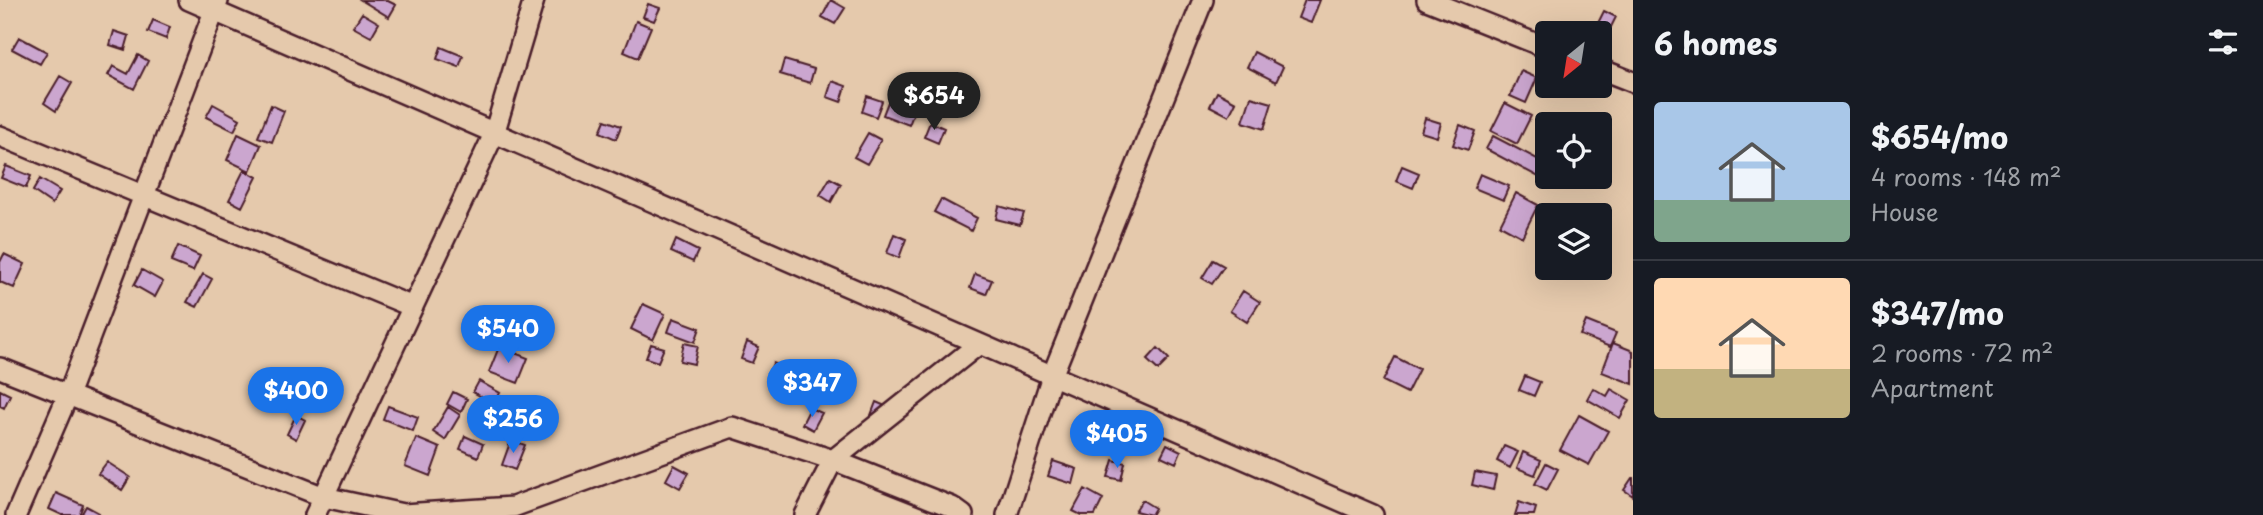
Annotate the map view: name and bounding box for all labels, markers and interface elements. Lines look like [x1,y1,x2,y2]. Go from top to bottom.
text: 6 homes [1654,20,1777,65]
north arrow [1535,21,1612,98]
map controls [1535,21,1612,280]
icon: filters [2204,23,2242,61]
pin: $654 [893,72,975,132]
text: $654 [903,77,965,112]
button: locate [1535,112,1612,189]
text: $654/mo [1871,114,2008,159]
icon: home [1710,130,1794,214]
text: 4 rooms · 148 m² [1871,159,2062,194]
text: House [1871,194,1938,229]
button: layers [1535,203,1612,280]
text: $347/mo [1871,290,2004,335]
pin: $540 [467,306,549,365]
icon: home [1710,306,1794,390]
text: $540 [477,310,539,345]
text: 2 rooms · 72 m² [1871,335,2053,370]
pin: $347 [771,360,853,419]
text: $347 [783,364,841,399]
pin: $400 [255,368,337,427]
text: Apartment [1871,370,1994,405]
text: $400 [264,372,328,407]
pin: $256 [472,396,554,455]
text: $256 [483,400,543,435]
pin: $405 [1076,410,1158,470]
text: $405 [1086,415,1148,450]

